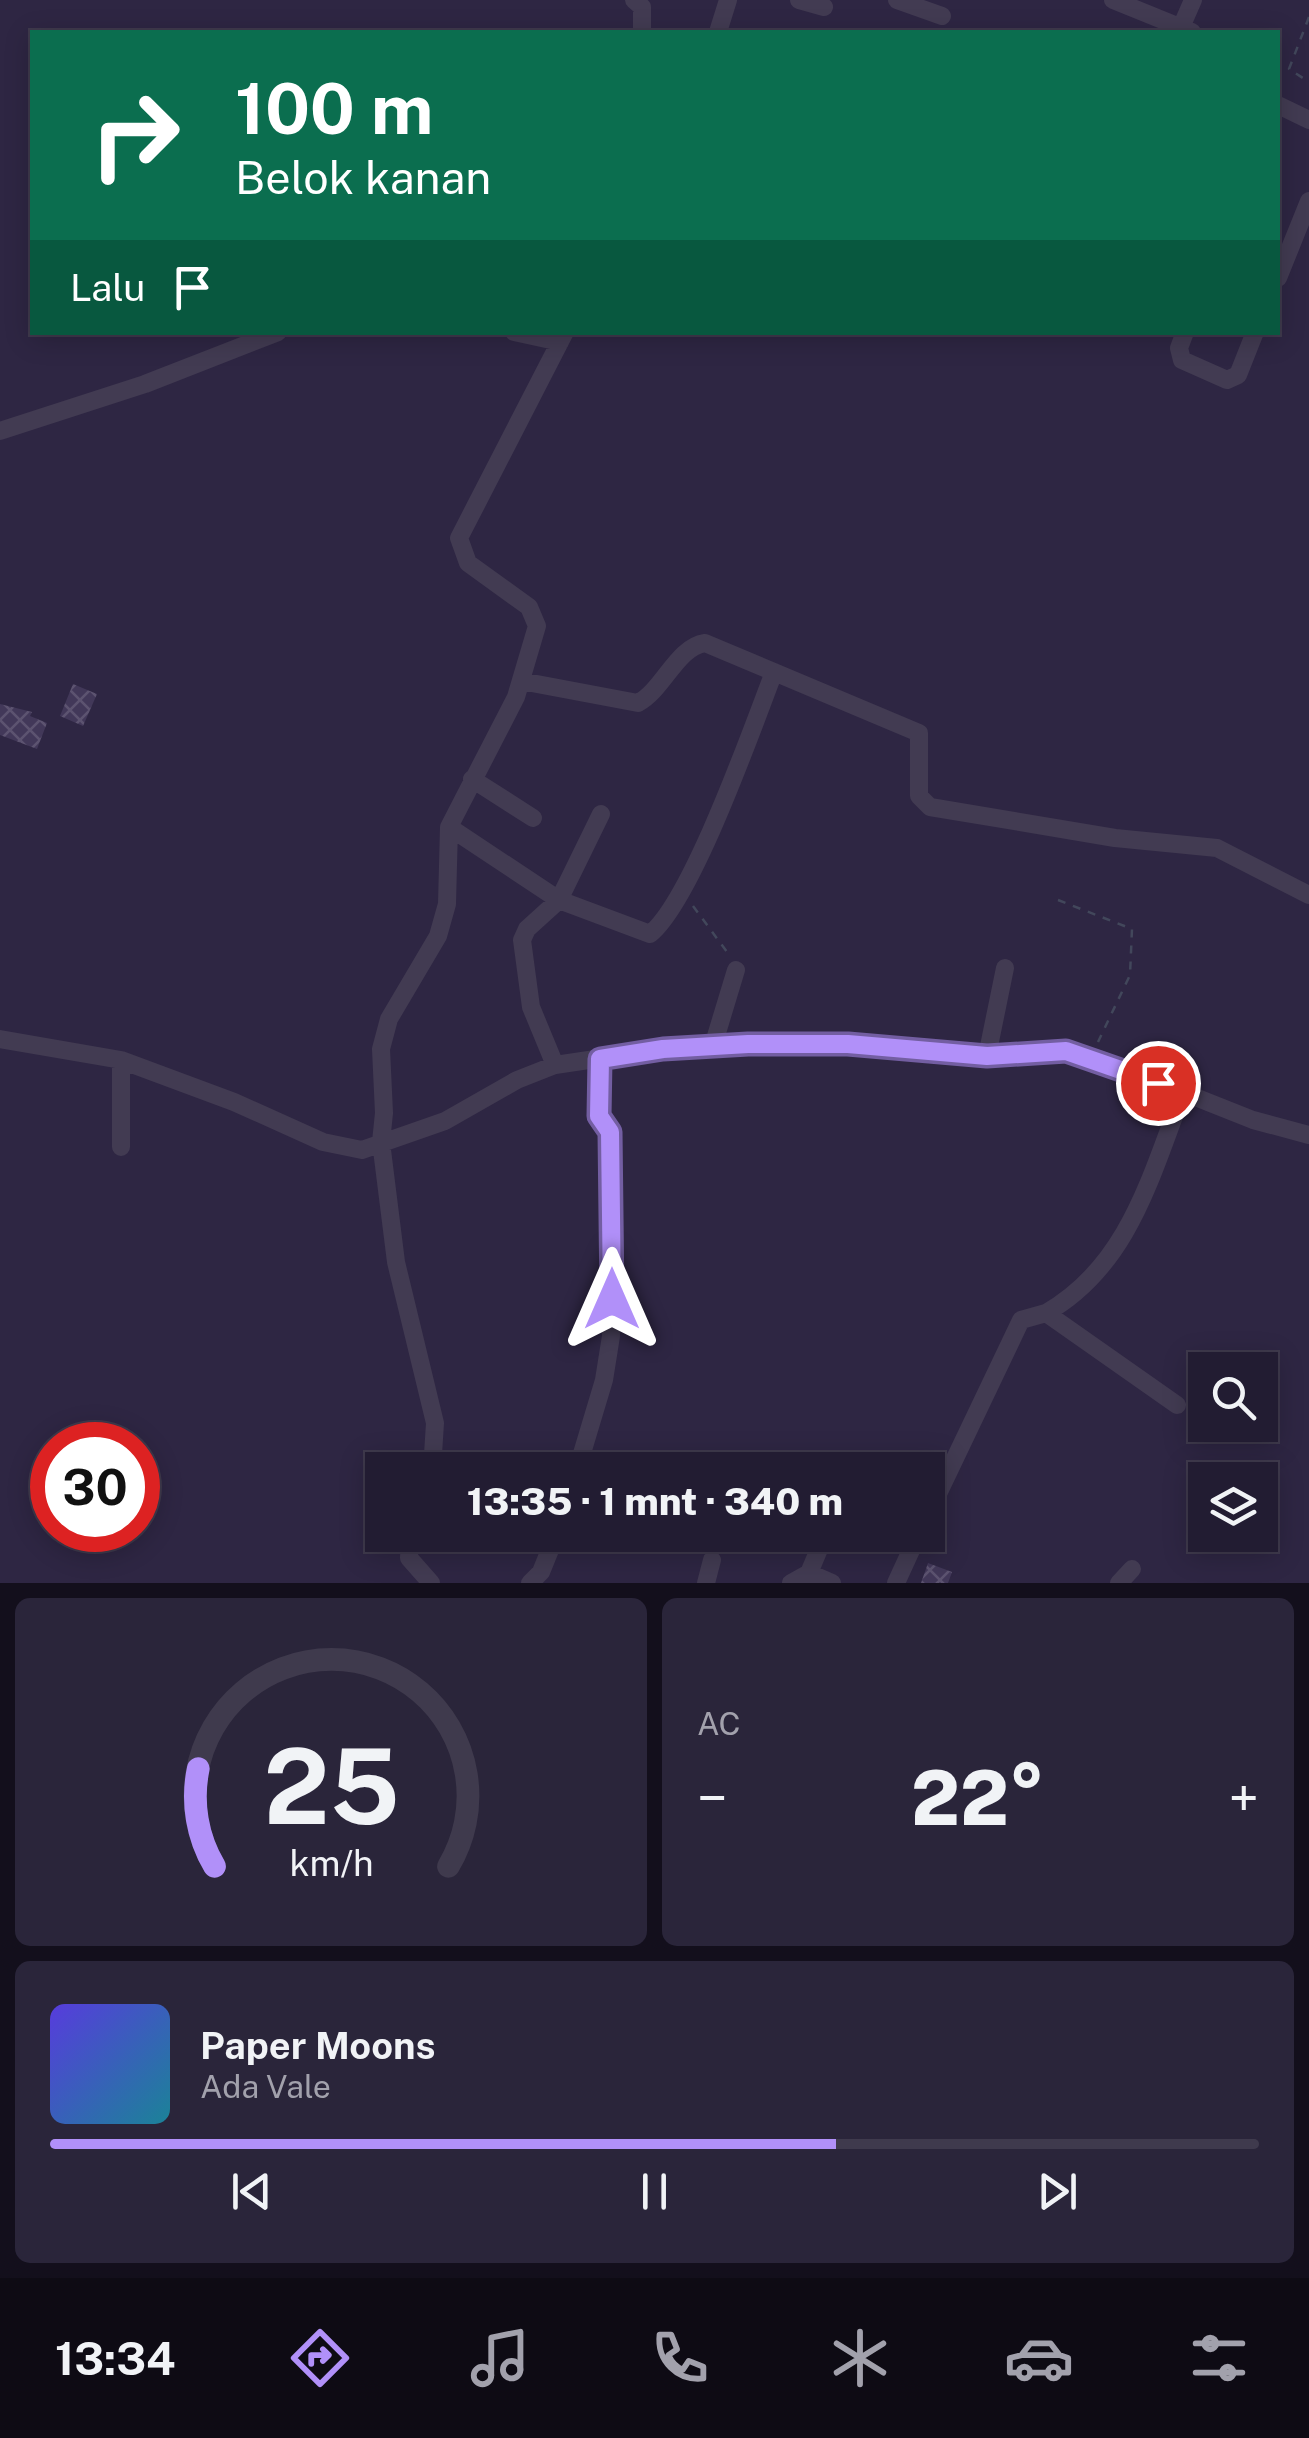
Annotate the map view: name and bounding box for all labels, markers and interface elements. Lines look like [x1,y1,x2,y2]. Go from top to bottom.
text: 100 m [235,67,433,150]
icon: right [70,70,200,200]
text: Belok kanan [235,151,491,204]
icon: arrive [165,260,220,315]
text: Lalu [70,265,145,310]
pin [1116,1041,1201,1126]
icon: arrive [1131,1056,1186,1111]
position arrow [560,1247,664,1351]
map controls [1188,1352,1278,1552]
button: search [1188,1352,1278,1442]
speed limit sign: 30 [30,1422,160,1552]
button: layers [1188,1462,1278,1552]
text: 13:35 · 1 mnt · 340 m [467,1479,843,1524]
text: AC [697,1705,741,1742]
text: 25 [263,1725,399,1847]
text: 22° [911,1754,1045,1842]
text: − [697,1766,728,1830]
text: + [1229,1766,1259,1830]
text: km/h [289,1842,373,1884]
text: Paper Moons [200,2023,435,2068]
text: Ada Vale [200,2068,331,2105]
icon: previous [224,2164,279,2219]
icon: pause [627,2164,682,2219]
icon: next [1030,2164,1085,2219]
icon: directions [285,2323,355,2393]
icon: music [465,2323,535,2393]
icon: phone [645,2323,715,2393]
icon: climate [825,2323,895,2393]
icon: car [1004,2323,1074,2393]
icon: filters [1184,2323,1254,2393]
text: 13:34 [55,2332,175,2385]

